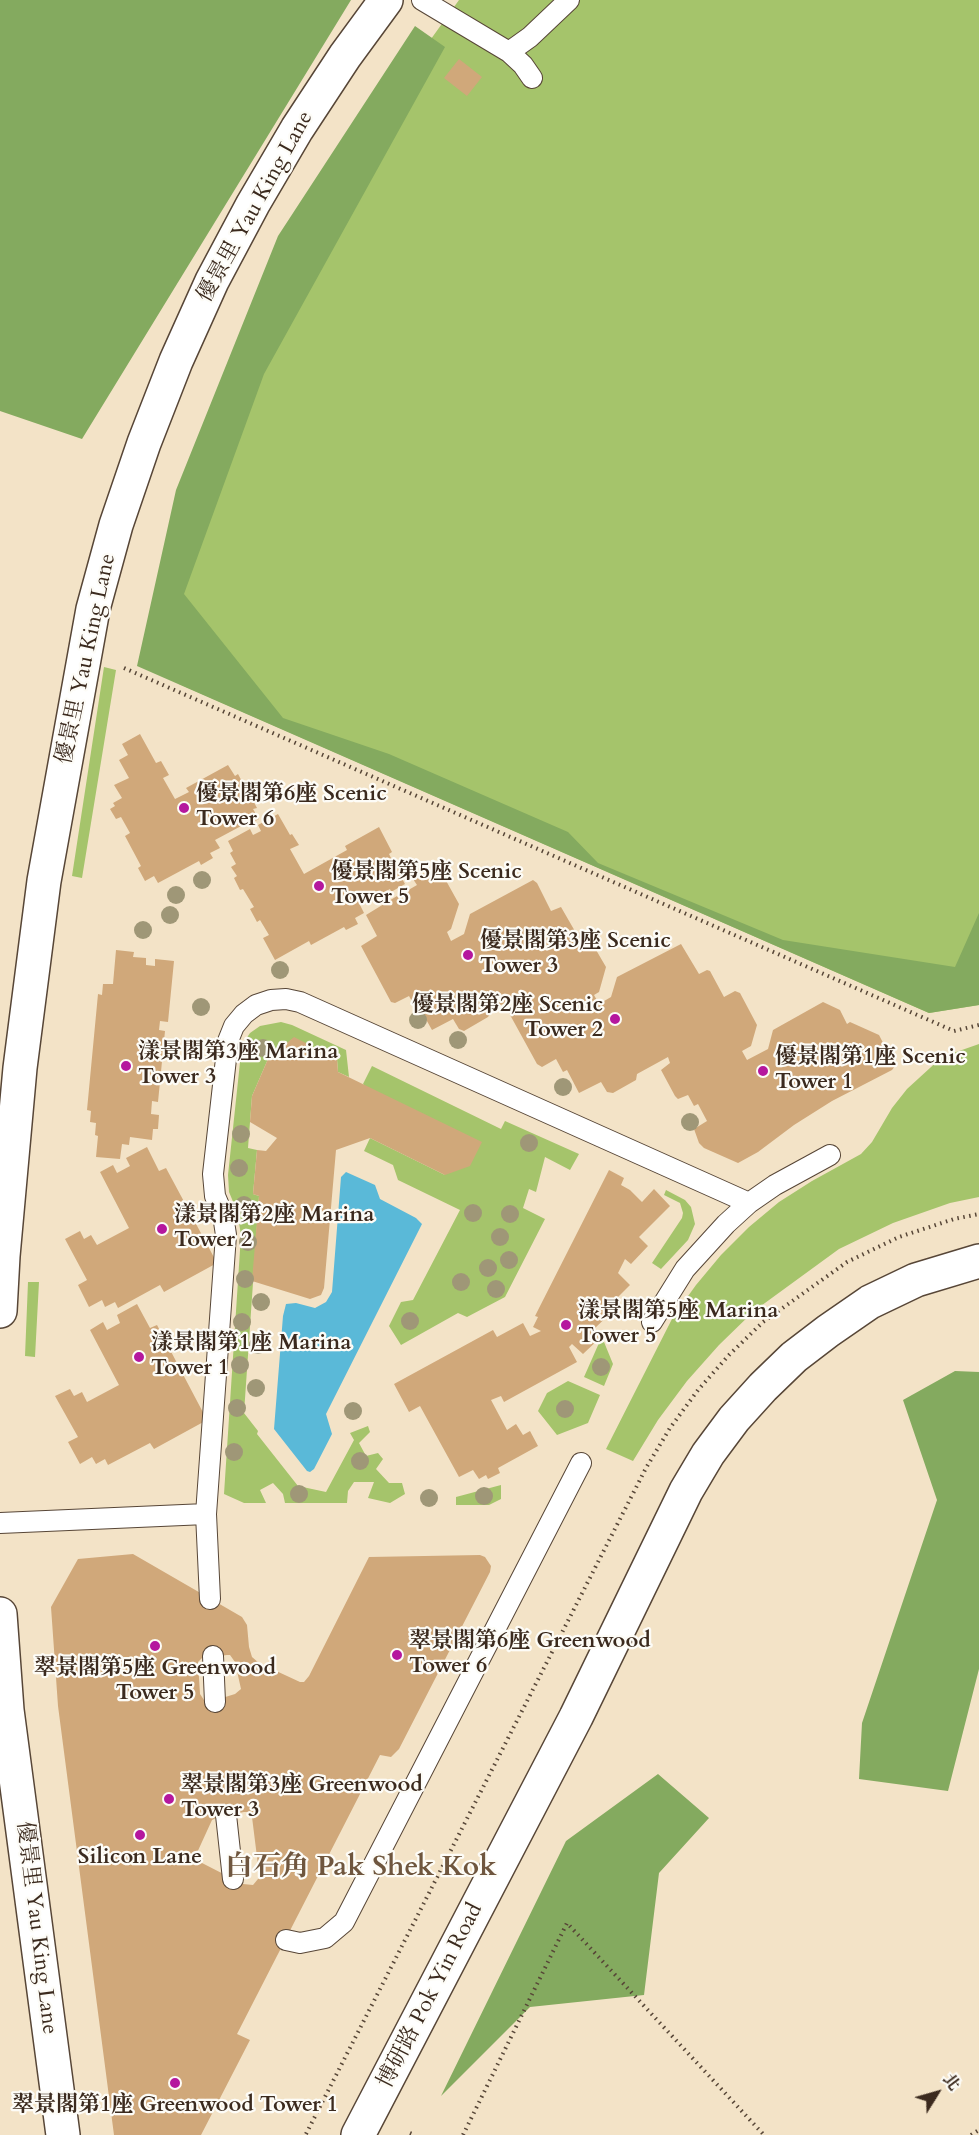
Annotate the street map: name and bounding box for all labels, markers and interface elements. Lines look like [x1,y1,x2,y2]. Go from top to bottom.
street label: 優景里 Yau King Lane [192,107,320,307]
street label: 優景里 Yau King Lane [52,551,122,767]
place label: 優景閣第6座 Scenic Tower 6 [196,782,387,834]
marker: 優景閣第6座 Scenic Tower 6 [177,801,191,815]
place label: 優景閣第5座 Scenic Tower 5 [331,860,522,912]
marker: 優景閣第5座 Scenic Tower 5 [312,879,326,893]
place label: 優景閣第3座 Scenic Tower 3 [480,929,671,980]
marker: 優景閣第3座 Scenic Tower 3 [461,948,475,962]
place label: 優景閣第2座 Scenic Tower 2 [412,993,603,1044]
marker: 優景閣第2座 Scenic Tower 2 [608,1012,622,1026]
place label: 漾景閣第3座 Marina Tower 3 [138,1040,338,1092]
place label: 優景閣第1座 Scenic Tower 1 [775,1045,966,1096]
marker: 漾景閣第3座 Marina Tower 3 [119,1059,133,1073]
marker: 優景閣第1座 Scenic Tower 1 [756,1064,770,1078]
place label: 漾景閣第2座 Marina Tower 2 [174,1203,374,1254]
marker: 漾景閣第2座 Marina Tower 2 [155,1222,169,1236]
place label: 漾景閣第5座 Marina Tower 5 [578,1299,778,1350]
marker: 漾景閣第5座 Marina Tower 5 [559,1318,573,1332]
place label: 漾景閣第1座 Marina Tower 1 [151,1331,351,1382]
marker: 漾景閣第1座 Marina Tower 1 [132,1350,146,1364]
place label: 翠景閣第6座 Greenwood Tower 6 [409,1629,651,1681]
marker: 翠景閣第5座 Greenwood Tower 5 [148,1639,162,1653]
marker: 翠景閣第6座 Greenwood Tower 6 [390,1648,404,1662]
place label: 翠景閣第5座 Greenwood Tower 5 [34,1656,276,1708]
place label: 翠景閣第3座 Greenwood Tower 3 [181,1773,423,1825]
marker: 翠景閣第3座 Greenwood Tower 3 [162,1792,176,1806]
street label: 優景里 Yau King Lane [10,1820,62,2036]
marker: Silicon Lane [133,1828,147,1842]
place label: Silicon Lane [78,1845,202,1871]
district label: 白石角 Pak Shek Kok [225,1852,497,1886]
street label: 博研路 Pok Yin Road [373,1899,489,2093]
north arrow [907,2063,967,2123]
text: 北 [938,2069,965,2095]
marker: 翠景閣第1座 Greenwood Tower 1 [168,2076,182,2090]
place label: 翠景閣第1座 Greenwood Tower 1 [12,2093,338,2119]

